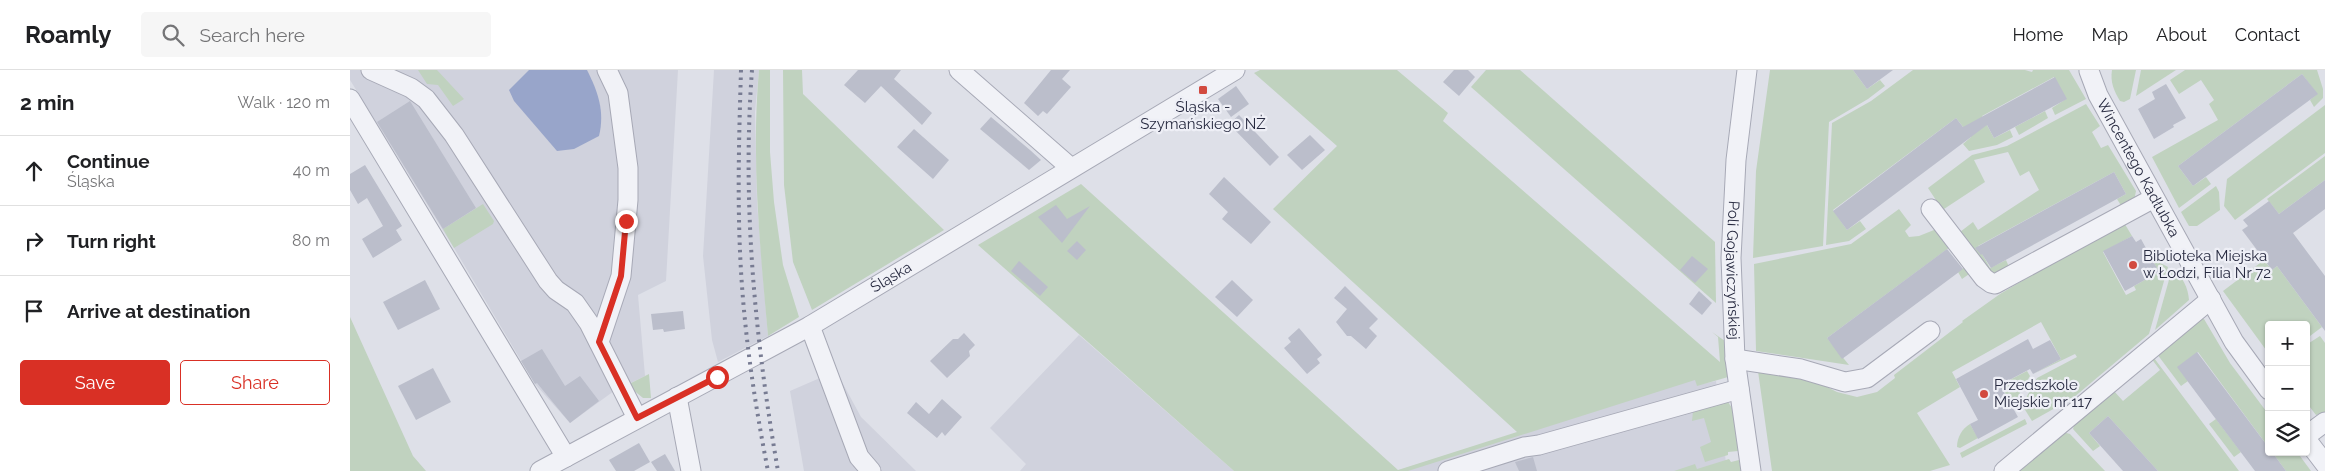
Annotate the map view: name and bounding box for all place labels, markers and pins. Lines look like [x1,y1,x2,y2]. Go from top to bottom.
marker: Śląska - Szymańskiego NŻ [1197,84,1209,96]
place label: Śląska - Szymańskiego NŻ [1140,98,1266,133]
place label: Biblioteka Miejska w Łodzi, Filia Nr 72 [2143,247,2271,282]
marker: Biblioteka Miejska w Łodzi, Filia Nr 72 [2127,259,2139,271]
place label: Przedszkole Miejskie nr 117 [1994,376,2092,411]
marker: Przedszkole Miejskie nr 117 [1978,388,1990,400]

